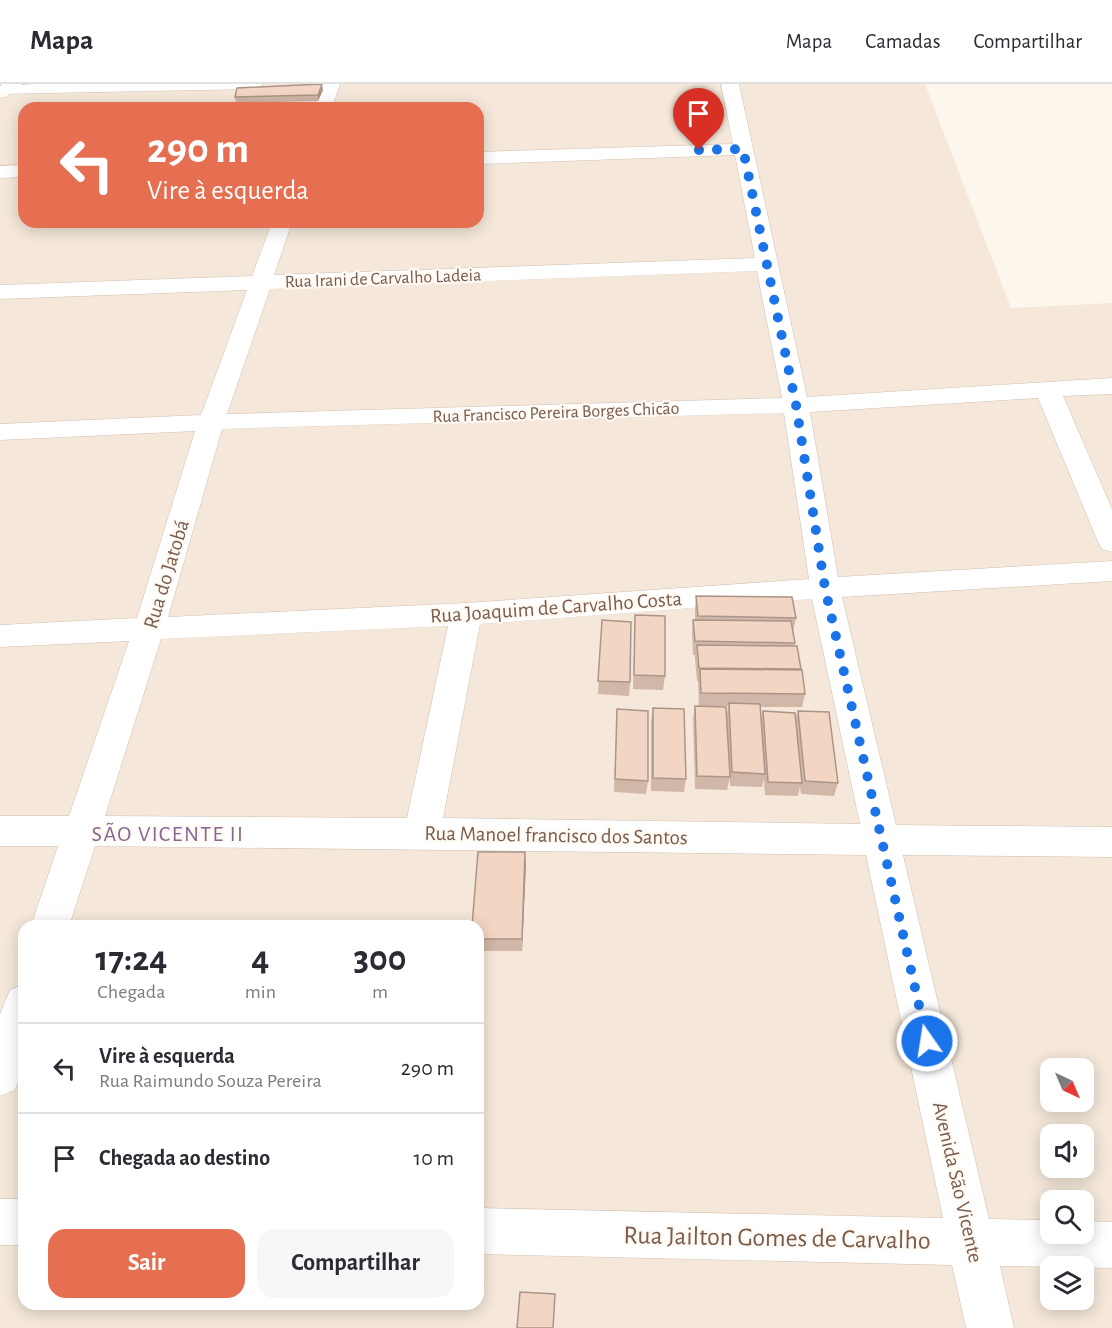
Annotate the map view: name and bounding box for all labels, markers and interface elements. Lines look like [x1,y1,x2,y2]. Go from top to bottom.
text: Mapa [30,27,93,55]
text: Mapa [786,31,832,52]
text: Camadas [865,31,940,52]
text: Compartilhar [973,31,1082,52]
pin [673,88,724,150]
icon: arrive [682,97,715,130]
icon: left [48,126,126,204]
text: 290 m [147,128,249,170]
text: Vire à esquerda [147,177,309,204]
street label: Rua Irani de Carvalho Ladeia [284,267,482,291]
street label: Rua Francisco Pereira Borges Chicão [432,400,680,426]
street label: Rua do Jatobá [140,517,193,631]
street label: Rua Joaquim de Carvalho Costa [429,588,683,627]
district label: SÃO VICENTE II [92,822,244,845]
street label: Rua Manoel francisco dos Santos [424,823,688,848]
text: 17:24 [95,941,167,977]
text: 4 [251,941,269,977]
text: 300 [353,941,406,977]
text: Chegada [97,982,165,1002]
text: min [245,982,276,1002]
text: m [372,982,388,1002]
position arrow [895,1009,959,1073]
text: Vire à esquerda [99,1045,235,1067]
icon: left [48,1052,81,1085]
text: 290 m [401,1057,454,1079]
north arrow [1040,1058,1094,1112]
map controls [1040,1058,1094,1310]
text: Rua Raimundo Souza Pereira [99,1071,322,1091]
street label: Avenida São Vicente [929,1100,986,1265]
button: sound [1040,1124,1094,1178]
icon: arrive [48,1142,81,1175]
text: Chegada ao destino [99,1147,270,1169]
text: 10 m [414,1147,454,1169]
button: search [1040,1190,1094,1244]
street label: Rua Jailton Gomes de Carvalho [623,1222,931,1254]
button: Sair [48,1229,245,1298]
button: Compartilhar [257,1229,454,1298]
button: layers [1040,1256,1094,1310]

